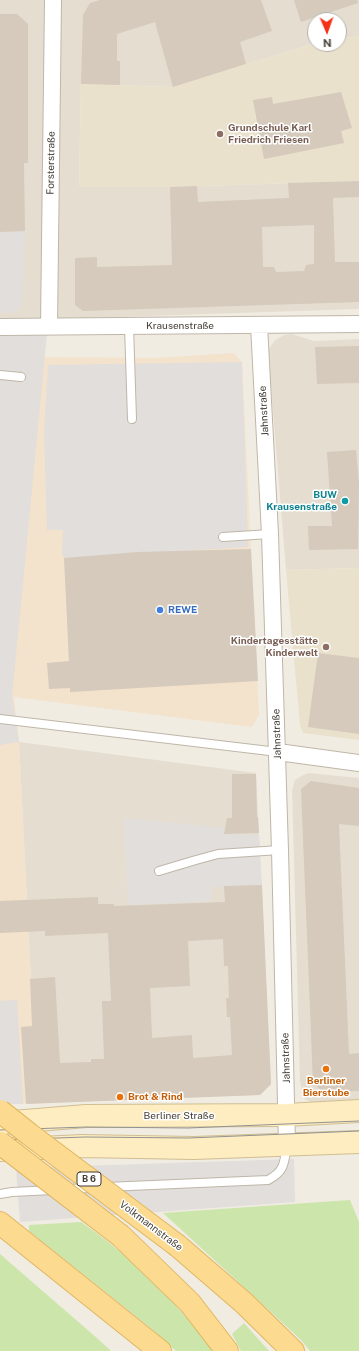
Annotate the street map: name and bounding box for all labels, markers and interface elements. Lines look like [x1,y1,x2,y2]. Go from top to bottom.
north arrow [307,12,347,52]
text: N [323,37,332,49]
place label: Grundschule Karl Friedrich Friesen [228,122,311,146]
marker: Grundschule Karl Friedrich Friesen [215,129,225,139]
street label: Forsterstraße [44,131,58,195]
street label: Krausenstraße [146,320,214,332]
street label: Jahnstraße [257,385,271,437]
place label: BUW Krausenstraße [266,489,337,512]
marker: BUW Krausenstraße [340,496,350,506]
place label: REWE [168,604,197,616]
marker: REWE [155,605,165,615]
place label: Kindertagesstätte Kinderwelt [231,635,318,658]
marker: Kindertagesstätte Kinderwelt [321,642,331,652]
street label: Jahnstraße [270,709,284,759]
street label: Jahnstraße [279,1033,293,1083]
marker: Berliner Bierstube [321,1064,331,1074]
place label: Berliner Bierstube [303,1075,349,1098]
place label: Brot & Rind [128,1091,183,1103]
marker: Brot & Rind [115,1092,125,1102]
street label: Berliner Straße [144,1110,214,1122]
road number: B 6 [77,1172,101,1186]
street label: Volkmannstraße [117,1198,185,1254]

